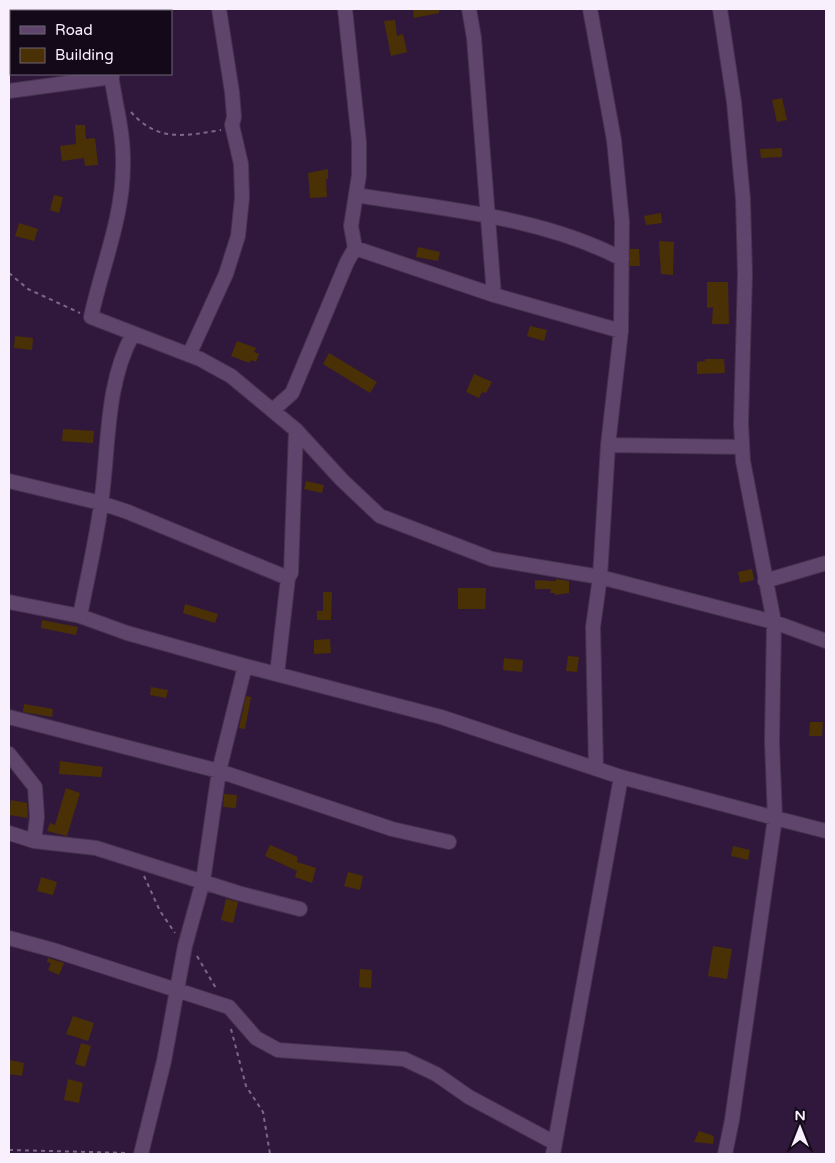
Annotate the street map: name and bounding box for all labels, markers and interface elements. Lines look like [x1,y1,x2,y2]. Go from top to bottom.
legend [10,10,172,75]
text: Road [55,21,93,39]
text: Building [55,46,114,64]
north arrow [775,1103,825,1153]
text: N [794,1107,806,1124]

